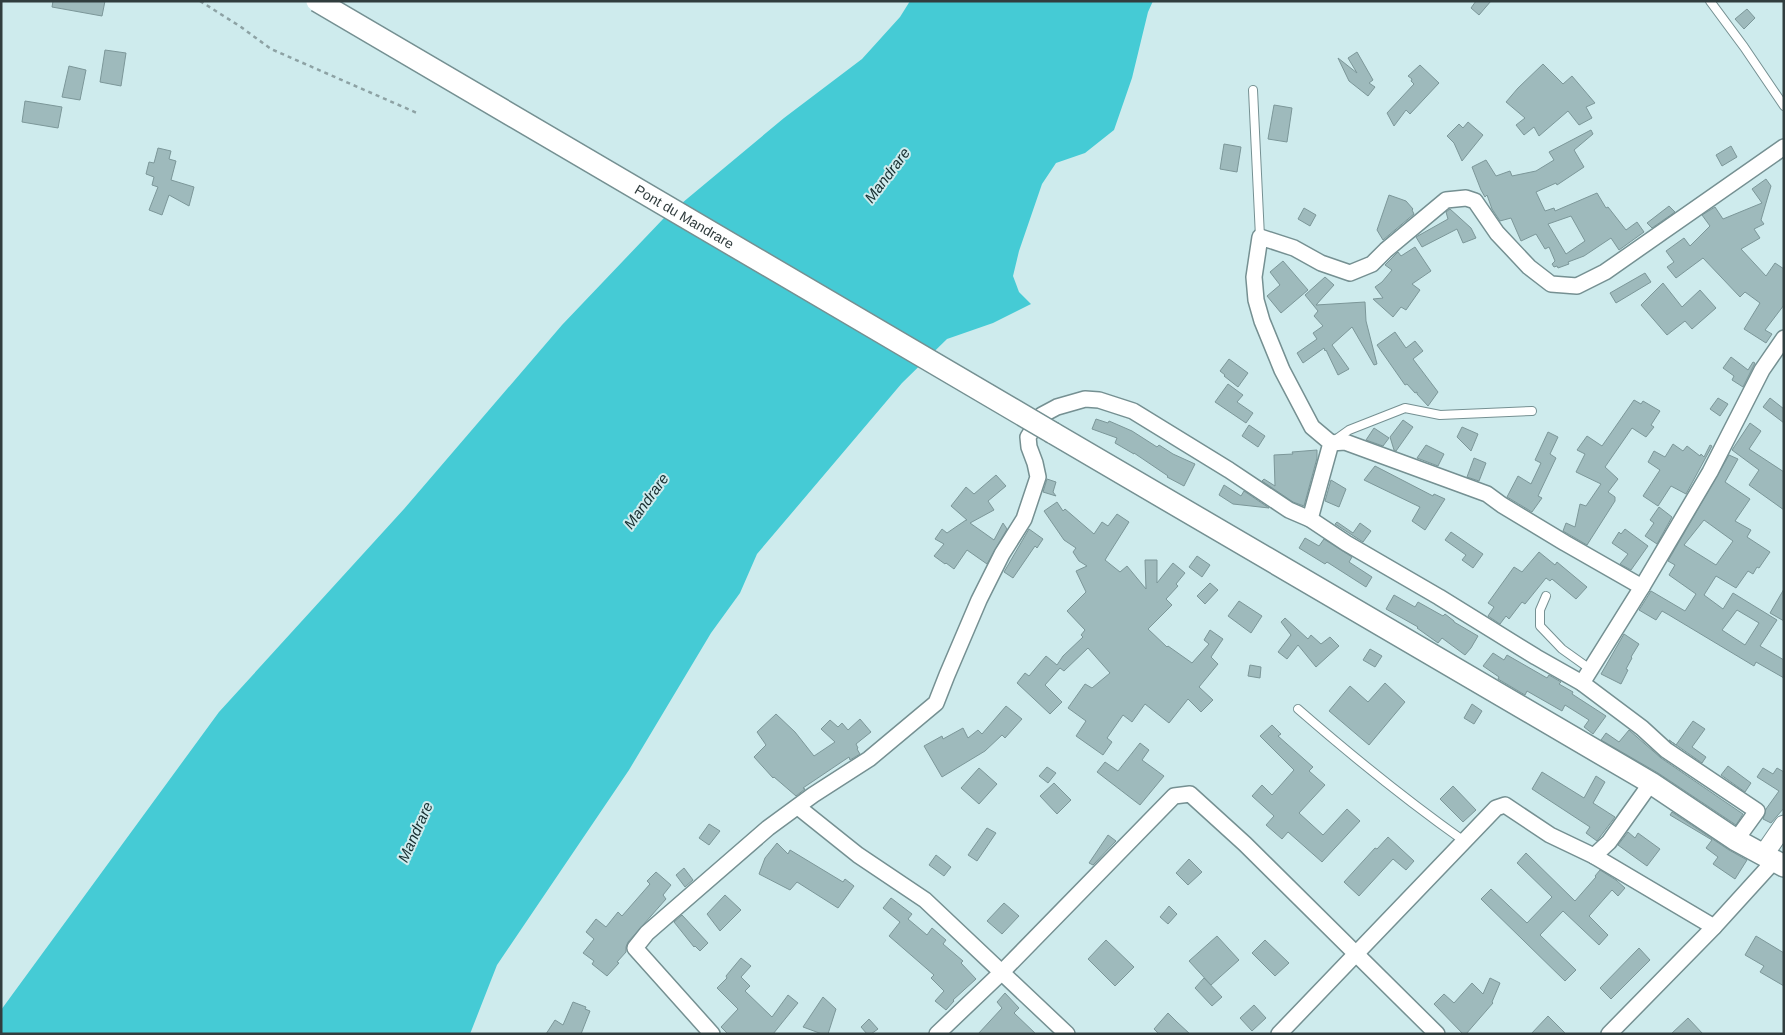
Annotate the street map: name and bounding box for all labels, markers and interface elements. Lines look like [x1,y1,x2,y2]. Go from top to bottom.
water label: Mandrare [861,144,913,206]
street label: Pont du Mandrare [632,181,737,252]
water label: Mandrare [620,470,672,532]
water label: Mandrare [394,799,436,865]

